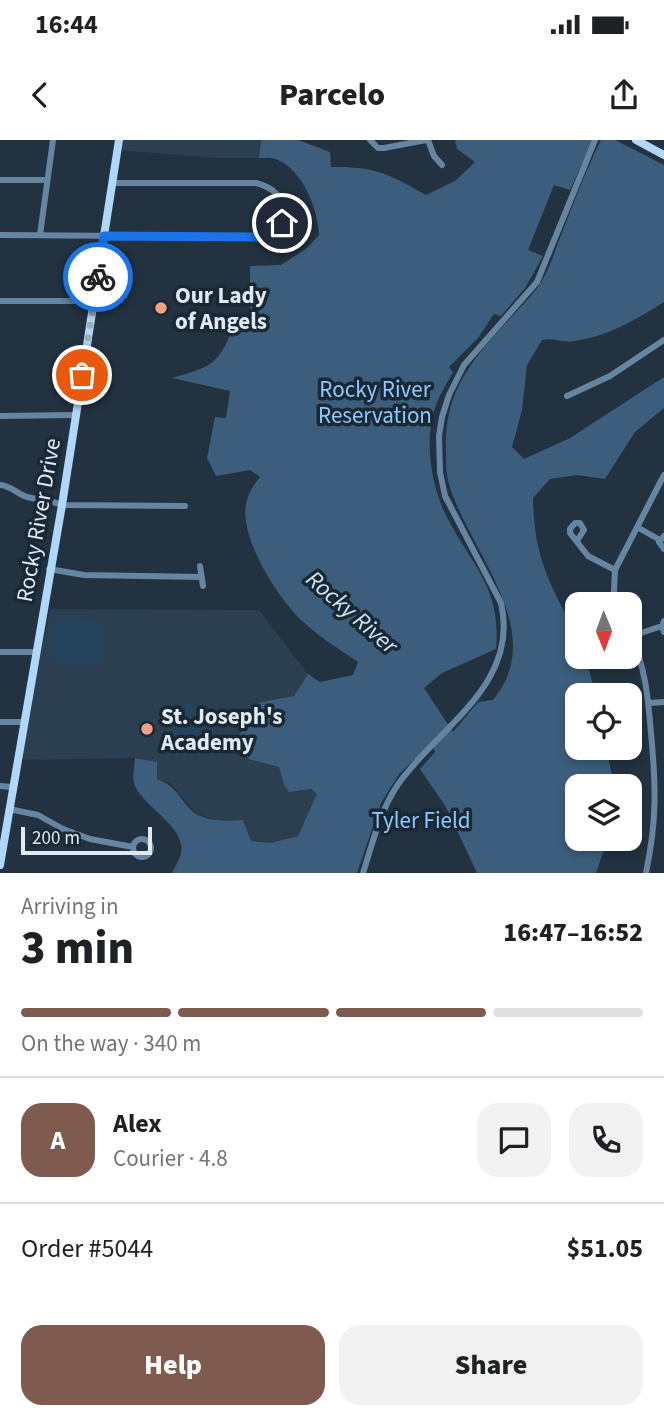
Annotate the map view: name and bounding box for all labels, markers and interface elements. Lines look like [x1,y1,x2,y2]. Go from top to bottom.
text: 16:44 [35,6,98,43]
text: Parcelo [279,72,385,118]
icon: back [21,76,59,114]
icon: share [605,76,643,114]
pin [252,193,312,253]
icon: home [263,204,301,242]
courier [63,242,133,312]
icon: bike [79,258,117,296]
place label: Our Lady of Angels [175,279,267,338]
marker: Our Lady of Angels [153,300,169,316]
pin [52,345,112,405]
icon: bag [63,356,101,394]
park label: Rocky River Reservation [318,373,432,432]
street label: Rocky River Drive [8,436,69,605]
water label: Rocky River [298,562,407,664]
north arrow [565,592,642,668]
map controls [565,592,642,851]
button: locate [565,683,642,760]
place label: St. Joseph's Academy [160,700,283,759]
marker: St. Joseph's Academy [139,721,155,737]
button: layers [565,774,642,851]
park label: Tyler Field [371,804,471,837]
scale bar [21,824,152,856]
text: 200 m [32,825,80,852]
text: Arriving in [21,890,119,923]
text: 16:47–16:52 [503,914,643,951]
text: 3 min [21,916,134,981]
text: On the way · 340 m [21,1027,201,1060]
button: chat [477,1103,551,1177]
button: phone [569,1103,643,1177]
text: Alex [113,1105,162,1142]
text: A [51,1122,65,1159]
text: Courier · 4.8 [113,1142,228,1175]
text: Order #5044 [21,1230,153,1267]
text: $51.05 [567,1230,643,1267]
button: Help [21,1325,325,1405]
button: Share [339,1325,643,1405]

